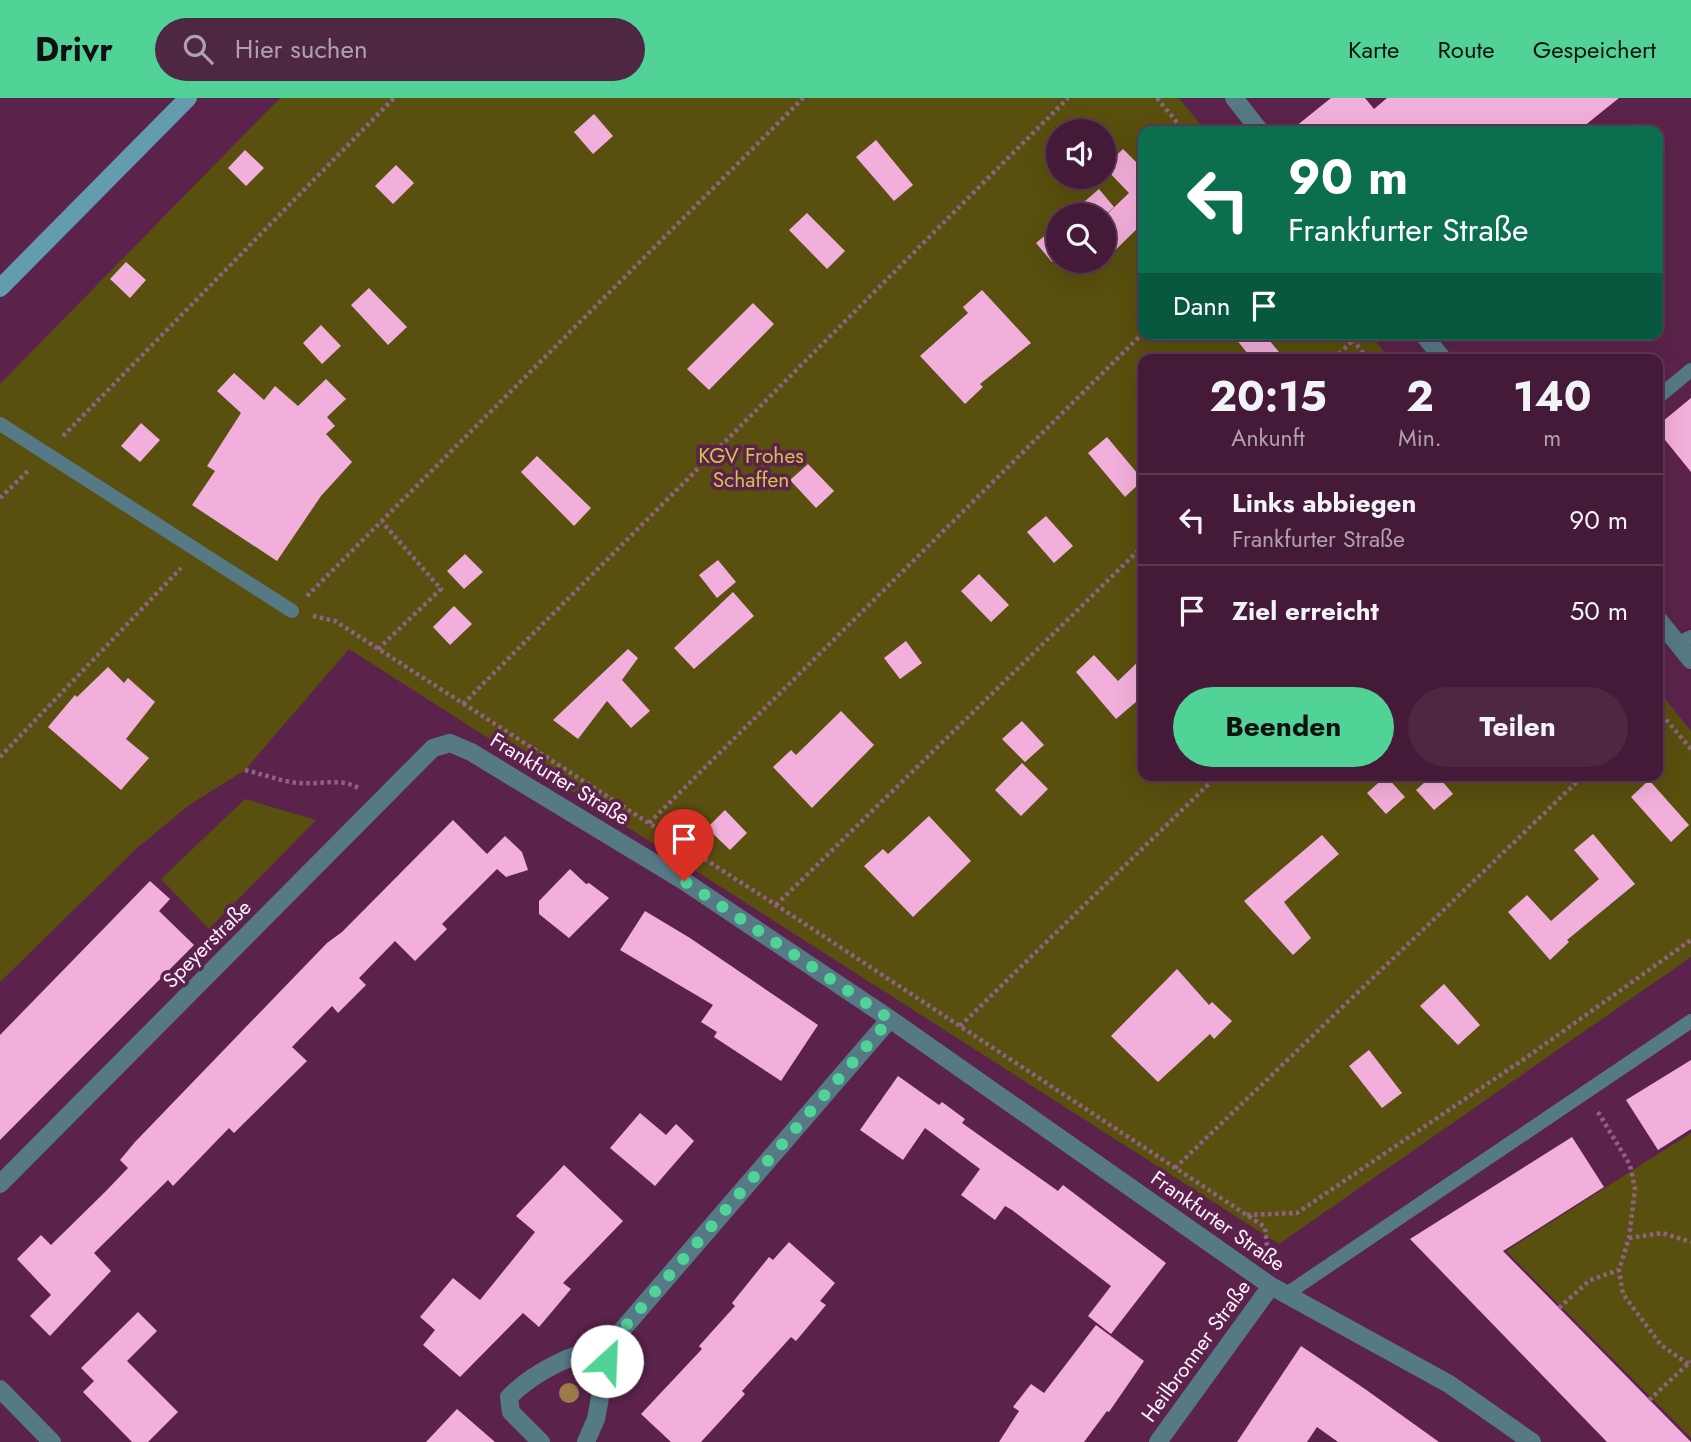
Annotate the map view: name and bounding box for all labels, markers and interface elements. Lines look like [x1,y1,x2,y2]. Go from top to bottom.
search box [155,18,645,81]
text: Drivr [35,26,113,73]
icon: search [179,30,217,68]
text: Hier suchen [235,30,368,68]
text: Karte [1348,32,1399,67]
text: Route [1437,32,1495,67]
text: Gespeichert [1533,32,1656,67]
map controls [1046,119,1116,273]
button: sound [1046,119,1116,189]
text: 90 m [1288,142,1408,212]
icon: left [1173,154,1264,245]
button: search [1046,203,1116,273]
text: Frankfurter Straße [1288,207,1528,253]
text: Dann [1173,287,1231,325]
icon: arrive [1245,287,1283,325]
text: 20:15 [1209,366,1327,427]
text: 2 [1406,366,1434,427]
text: 140 [1513,366,1592,427]
text: Ankunft [1231,421,1305,455]
text: Min. [1398,421,1442,455]
text: m [1543,421,1561,455]
park label: KGV Frohes Schaffen [698,441,804,495]
text: Links abbiegen [1232,484,1416,522]
icon: left [1173,501,1211,539]
text: 90 m [1569,501,1628,539]
text: Frankfurter Straße [1232,522,1405,556]
icon: arrive [1173,592,1211,630]
text: Ziel erreicht [1232,592,1379,630]
text: 50 m [1570,592,1628,630]
button: Beenden [1173,687,1394,767]
button: Teilen [1408,687,1628,767]
street label: Frankfurter Straße [485,726,635,833]
pin [654,809,714,881]
icon: arrive [665,820,703,858]
street label: Speyerstraße [156,893,258,995]
street label: Frankfurter Straße [1145,1163,1291,1279]
street label: Heilbronner Straße [1134,1274,1258,1428]
position arrow [570,1324,644,1398]

